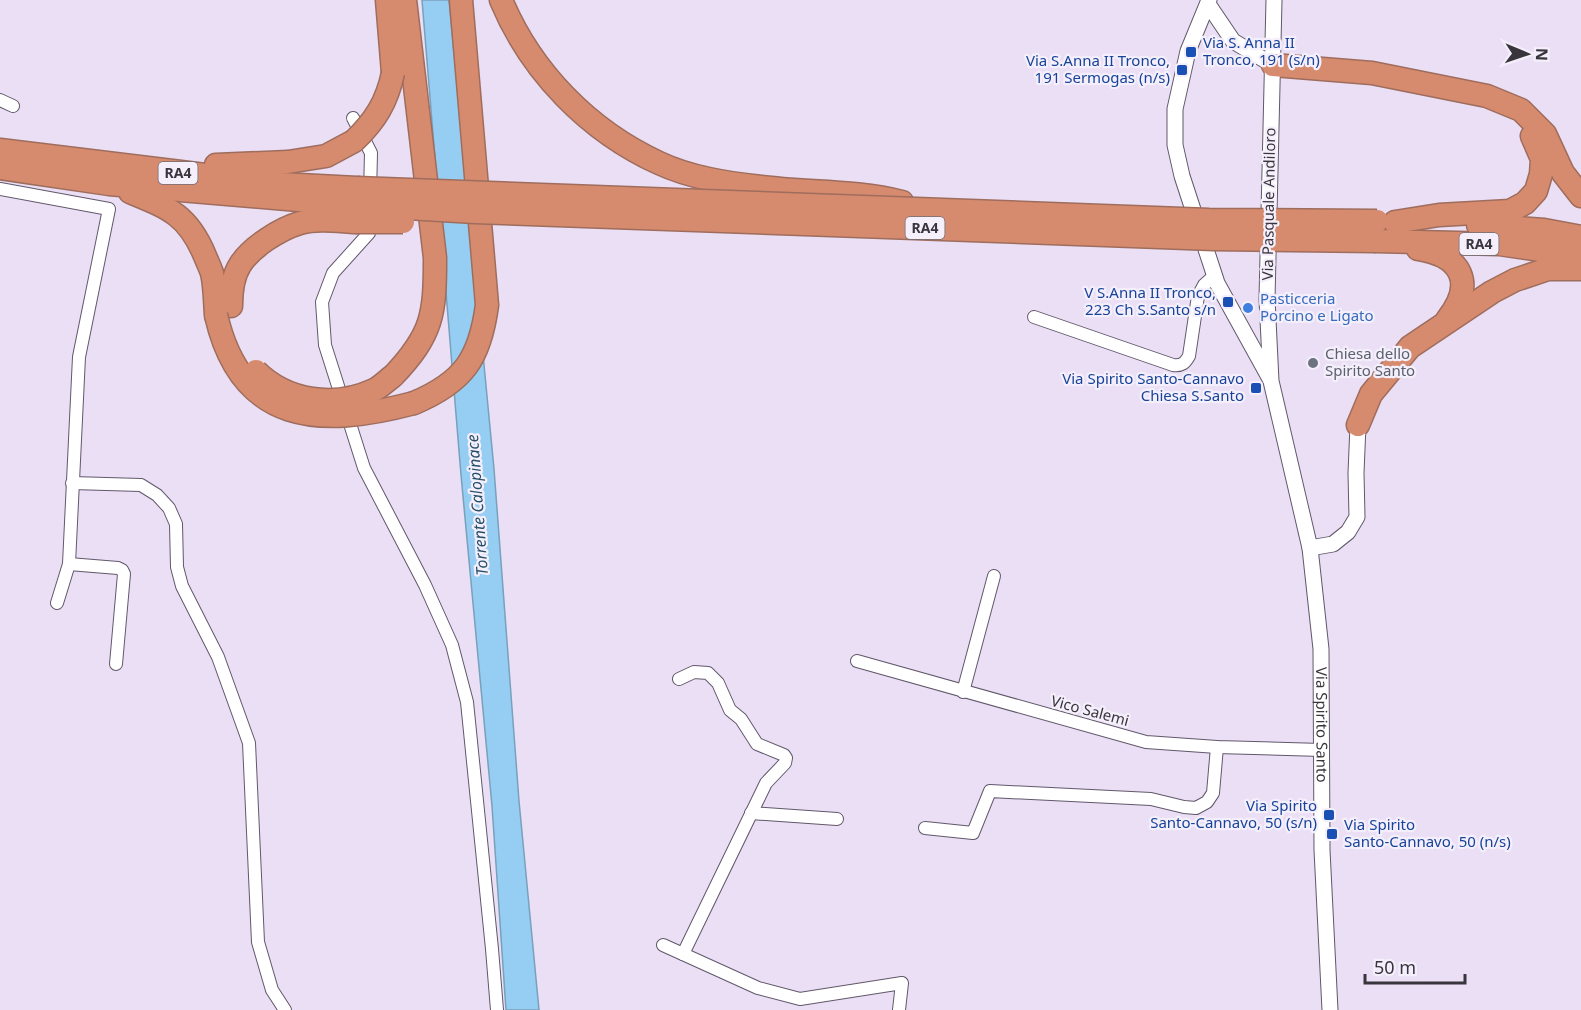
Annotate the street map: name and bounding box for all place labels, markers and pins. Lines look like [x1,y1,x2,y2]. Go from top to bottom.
place label: Via S. Anna II Tronco, 191 (s/n) [1203,32,1320,69]
marker: Via S. Anna II Tronco, 191 (s/n) [1184,45,1198,59]
place label: Via S.Anna II Tronco, 191 Sermogas (n/s) [1026,50,1170,87]
marker: Via S.Anna II Tronco, 191 Sermogas (n/s) [1175,63,1189,77]
place label: V S.Anna II Tronco, 223 Ch S.Santo s/n [1084,282,1216,319]
place label: Pasticceria Porcino e Ligato [1260,288,1374,325]
marker: V S.Anna II Tronco, 223 Ch S.Santo s/n [1221,295,1235,309]
marker: Pasticceria Porcino e Ligato [1241,301,1255,315]
place label: Chiesa dello Spirito Santo [1325,343,1415,380]
marker: Chiesa dello Spirito Santo [1306,356,1320,370]
place label: Via Spirito Santo-Cannavo Chiesa S.Santo [1062,368,1244,405]
marker: Via Spirito Santo-Cannavo Chiesa S.Santo [1249,381,1263,395]
place label: Via Spirito Santo-Cannavo, 50 (s/n) [1150,795,1317,832]
marker: Via Spirito Santo-Cannavo, 50 (s/n) [1322,808,1336,822]
place label: Via Spirito Santo-Cannavo, 50 (n/s) [1344,814,1511,851]
marker: Via Spirito Santo-Cannavo, 50 (n/s) [1325,827,1339,841]

